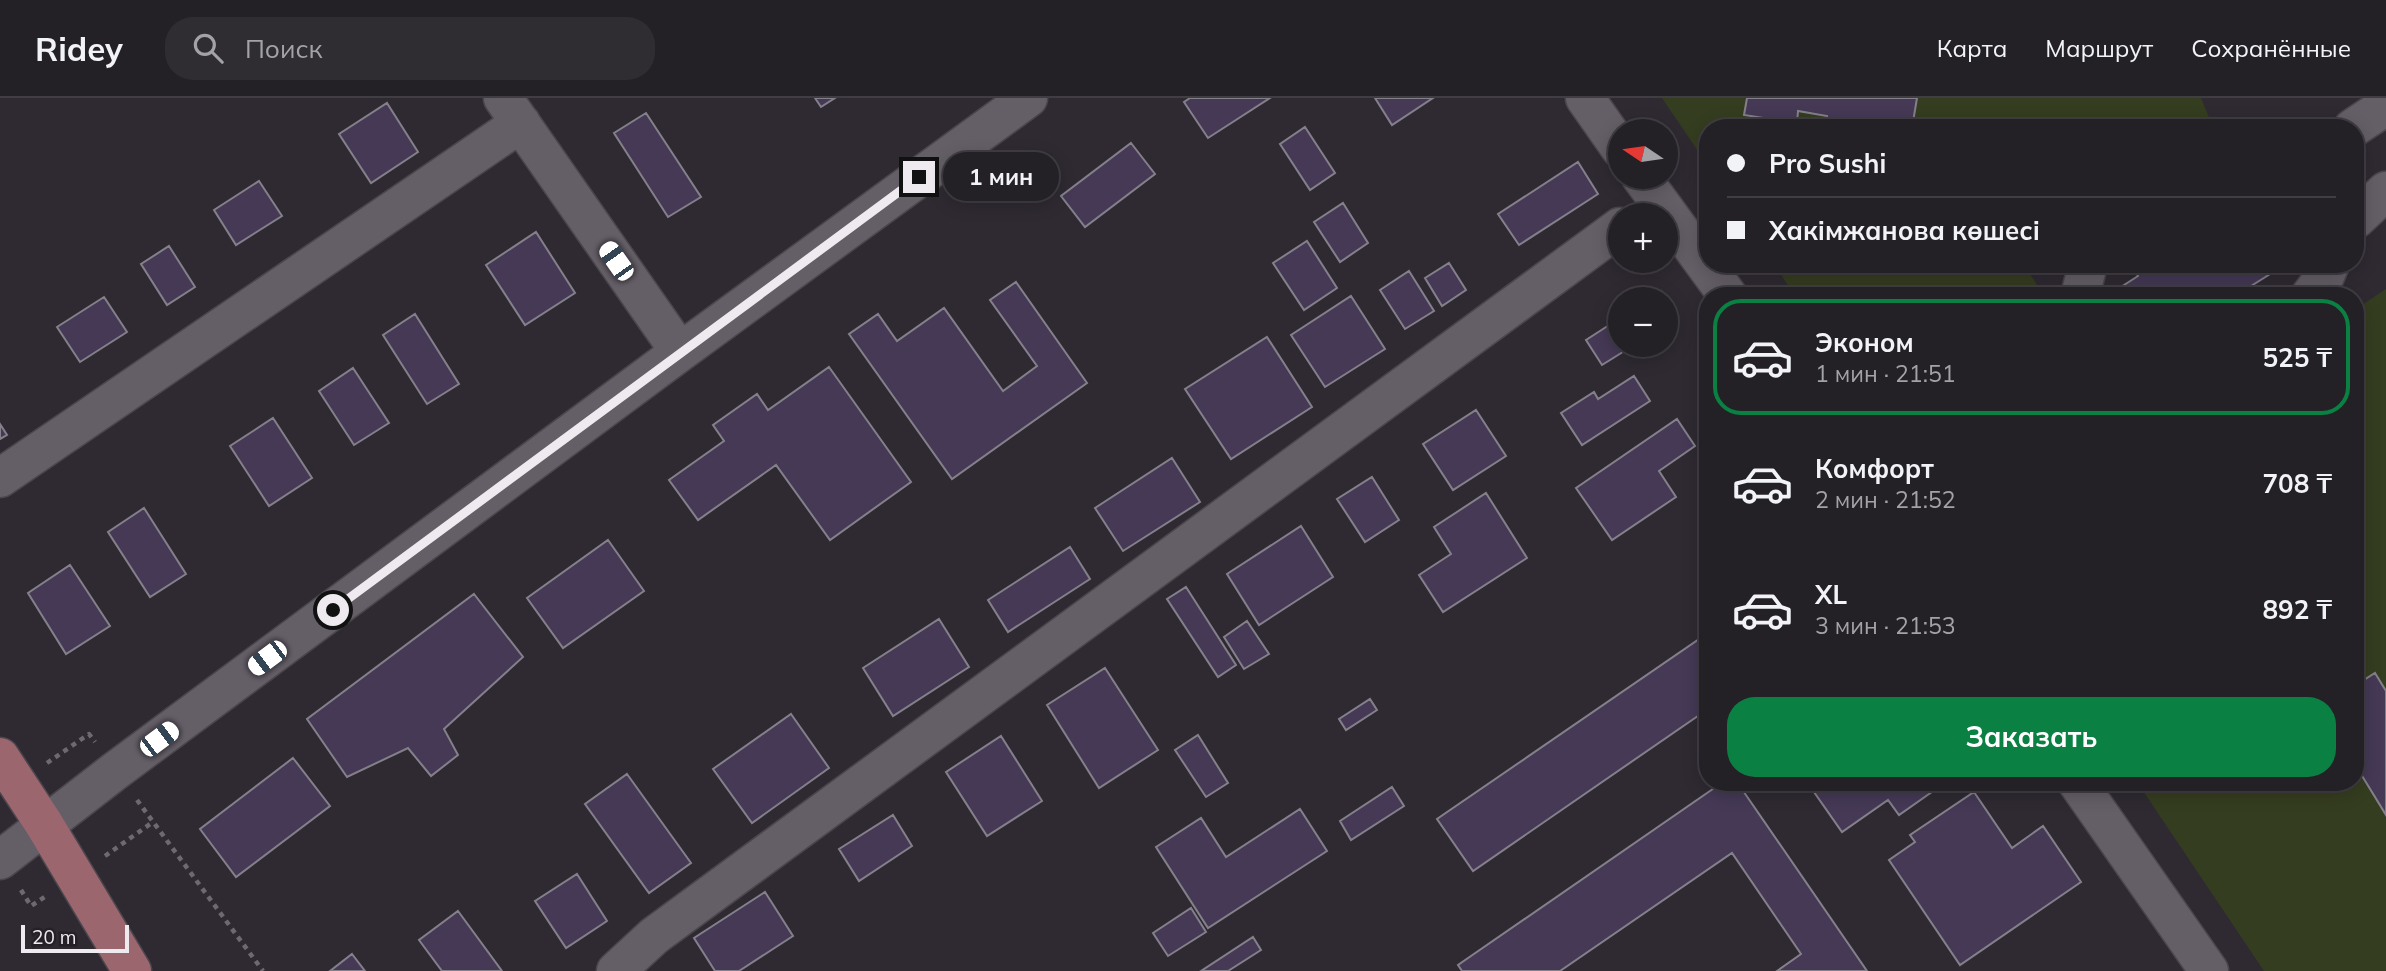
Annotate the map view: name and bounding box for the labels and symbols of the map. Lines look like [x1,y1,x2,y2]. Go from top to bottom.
north arrow [1608,119,1678,189]
callout: 1 мин [944,153,1059,202]
route end [903,161,935,193]
car [596,238,637,284]
route start [317,594,349,626]
car [244,637,291,679]
car [136,718,183,760]
scale bar [21,922,130,954]

